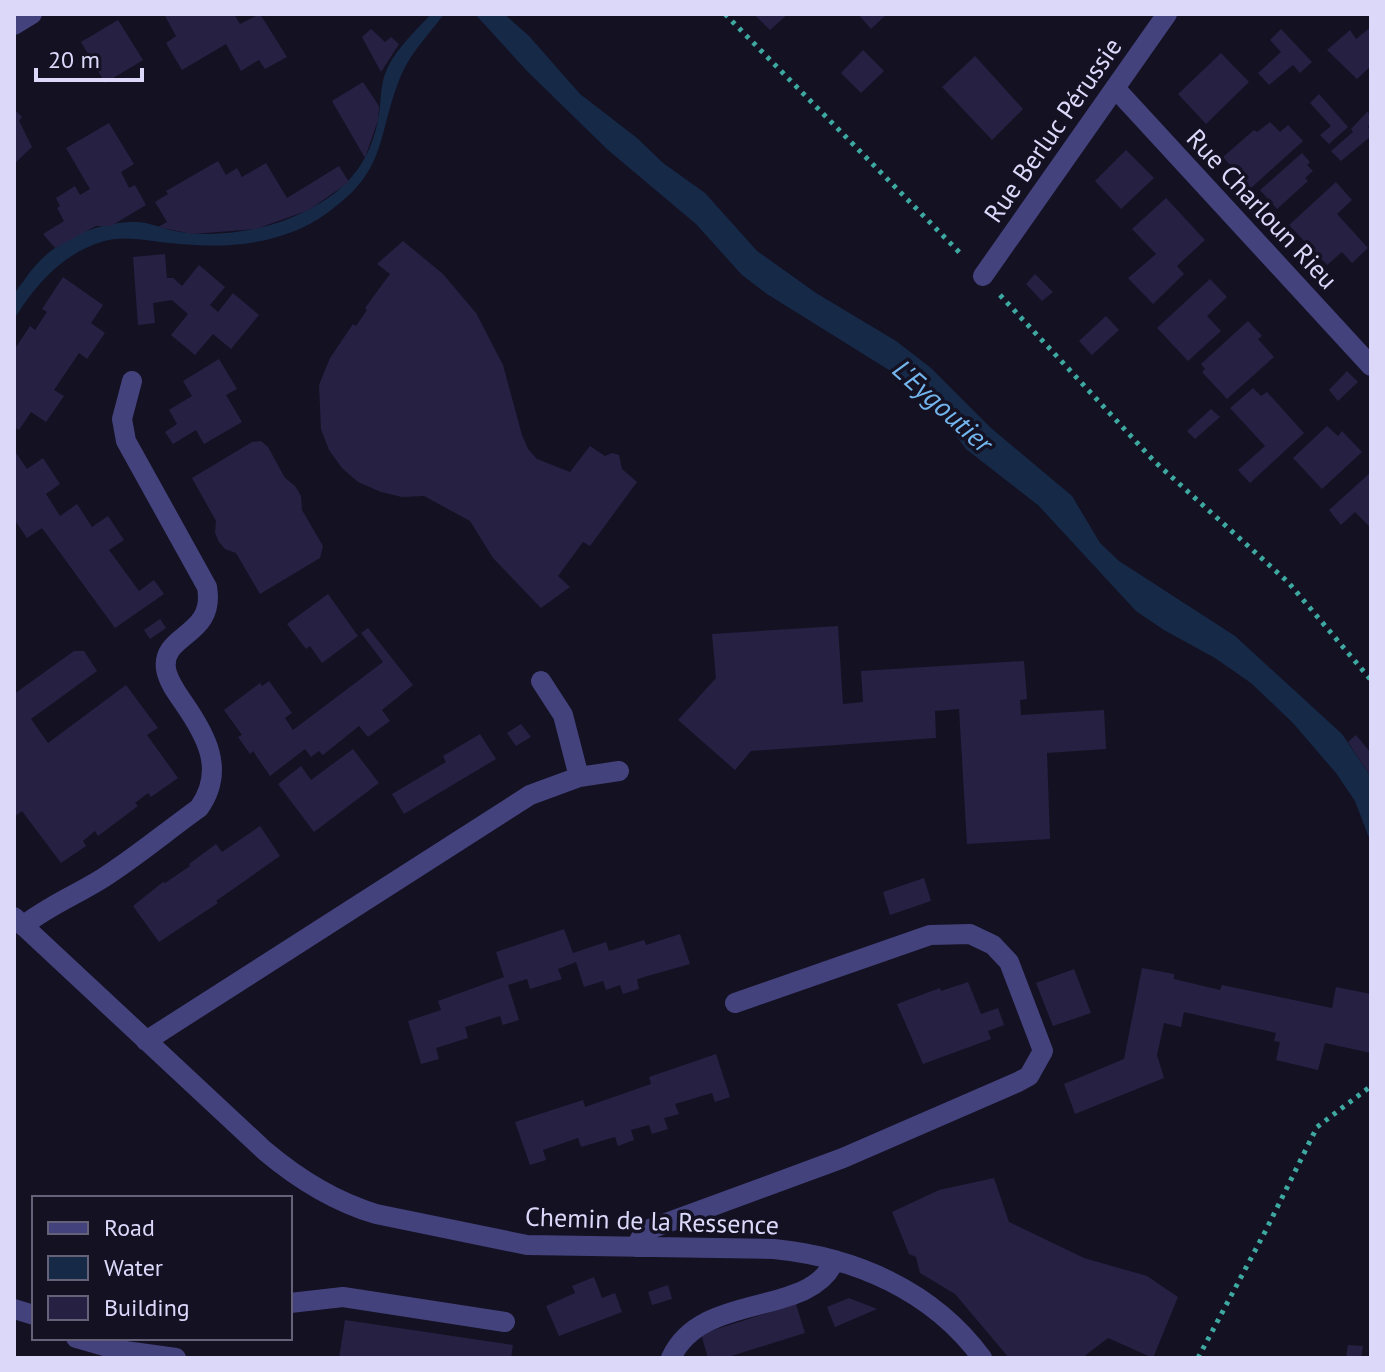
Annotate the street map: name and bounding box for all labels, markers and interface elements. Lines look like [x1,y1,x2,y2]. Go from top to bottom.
street label: Rue Berluc Pérussie [977,31,1129,228]
scale bar [36,32,142,82]
text: 20 m [48,44,100,75]
street label: Rue Charloun Rieu [1180,122,1345,295]
water label: L'Eygoutier [885,351,1003,462]
legend [32,1196,292,1340]
street label: Chemin de la Ressence [524,1200,780,1241]
text: Road [104,1212,155,1243]
text: Water [104,1252,163,1283]
text: Building [104,1292,190,1323]

